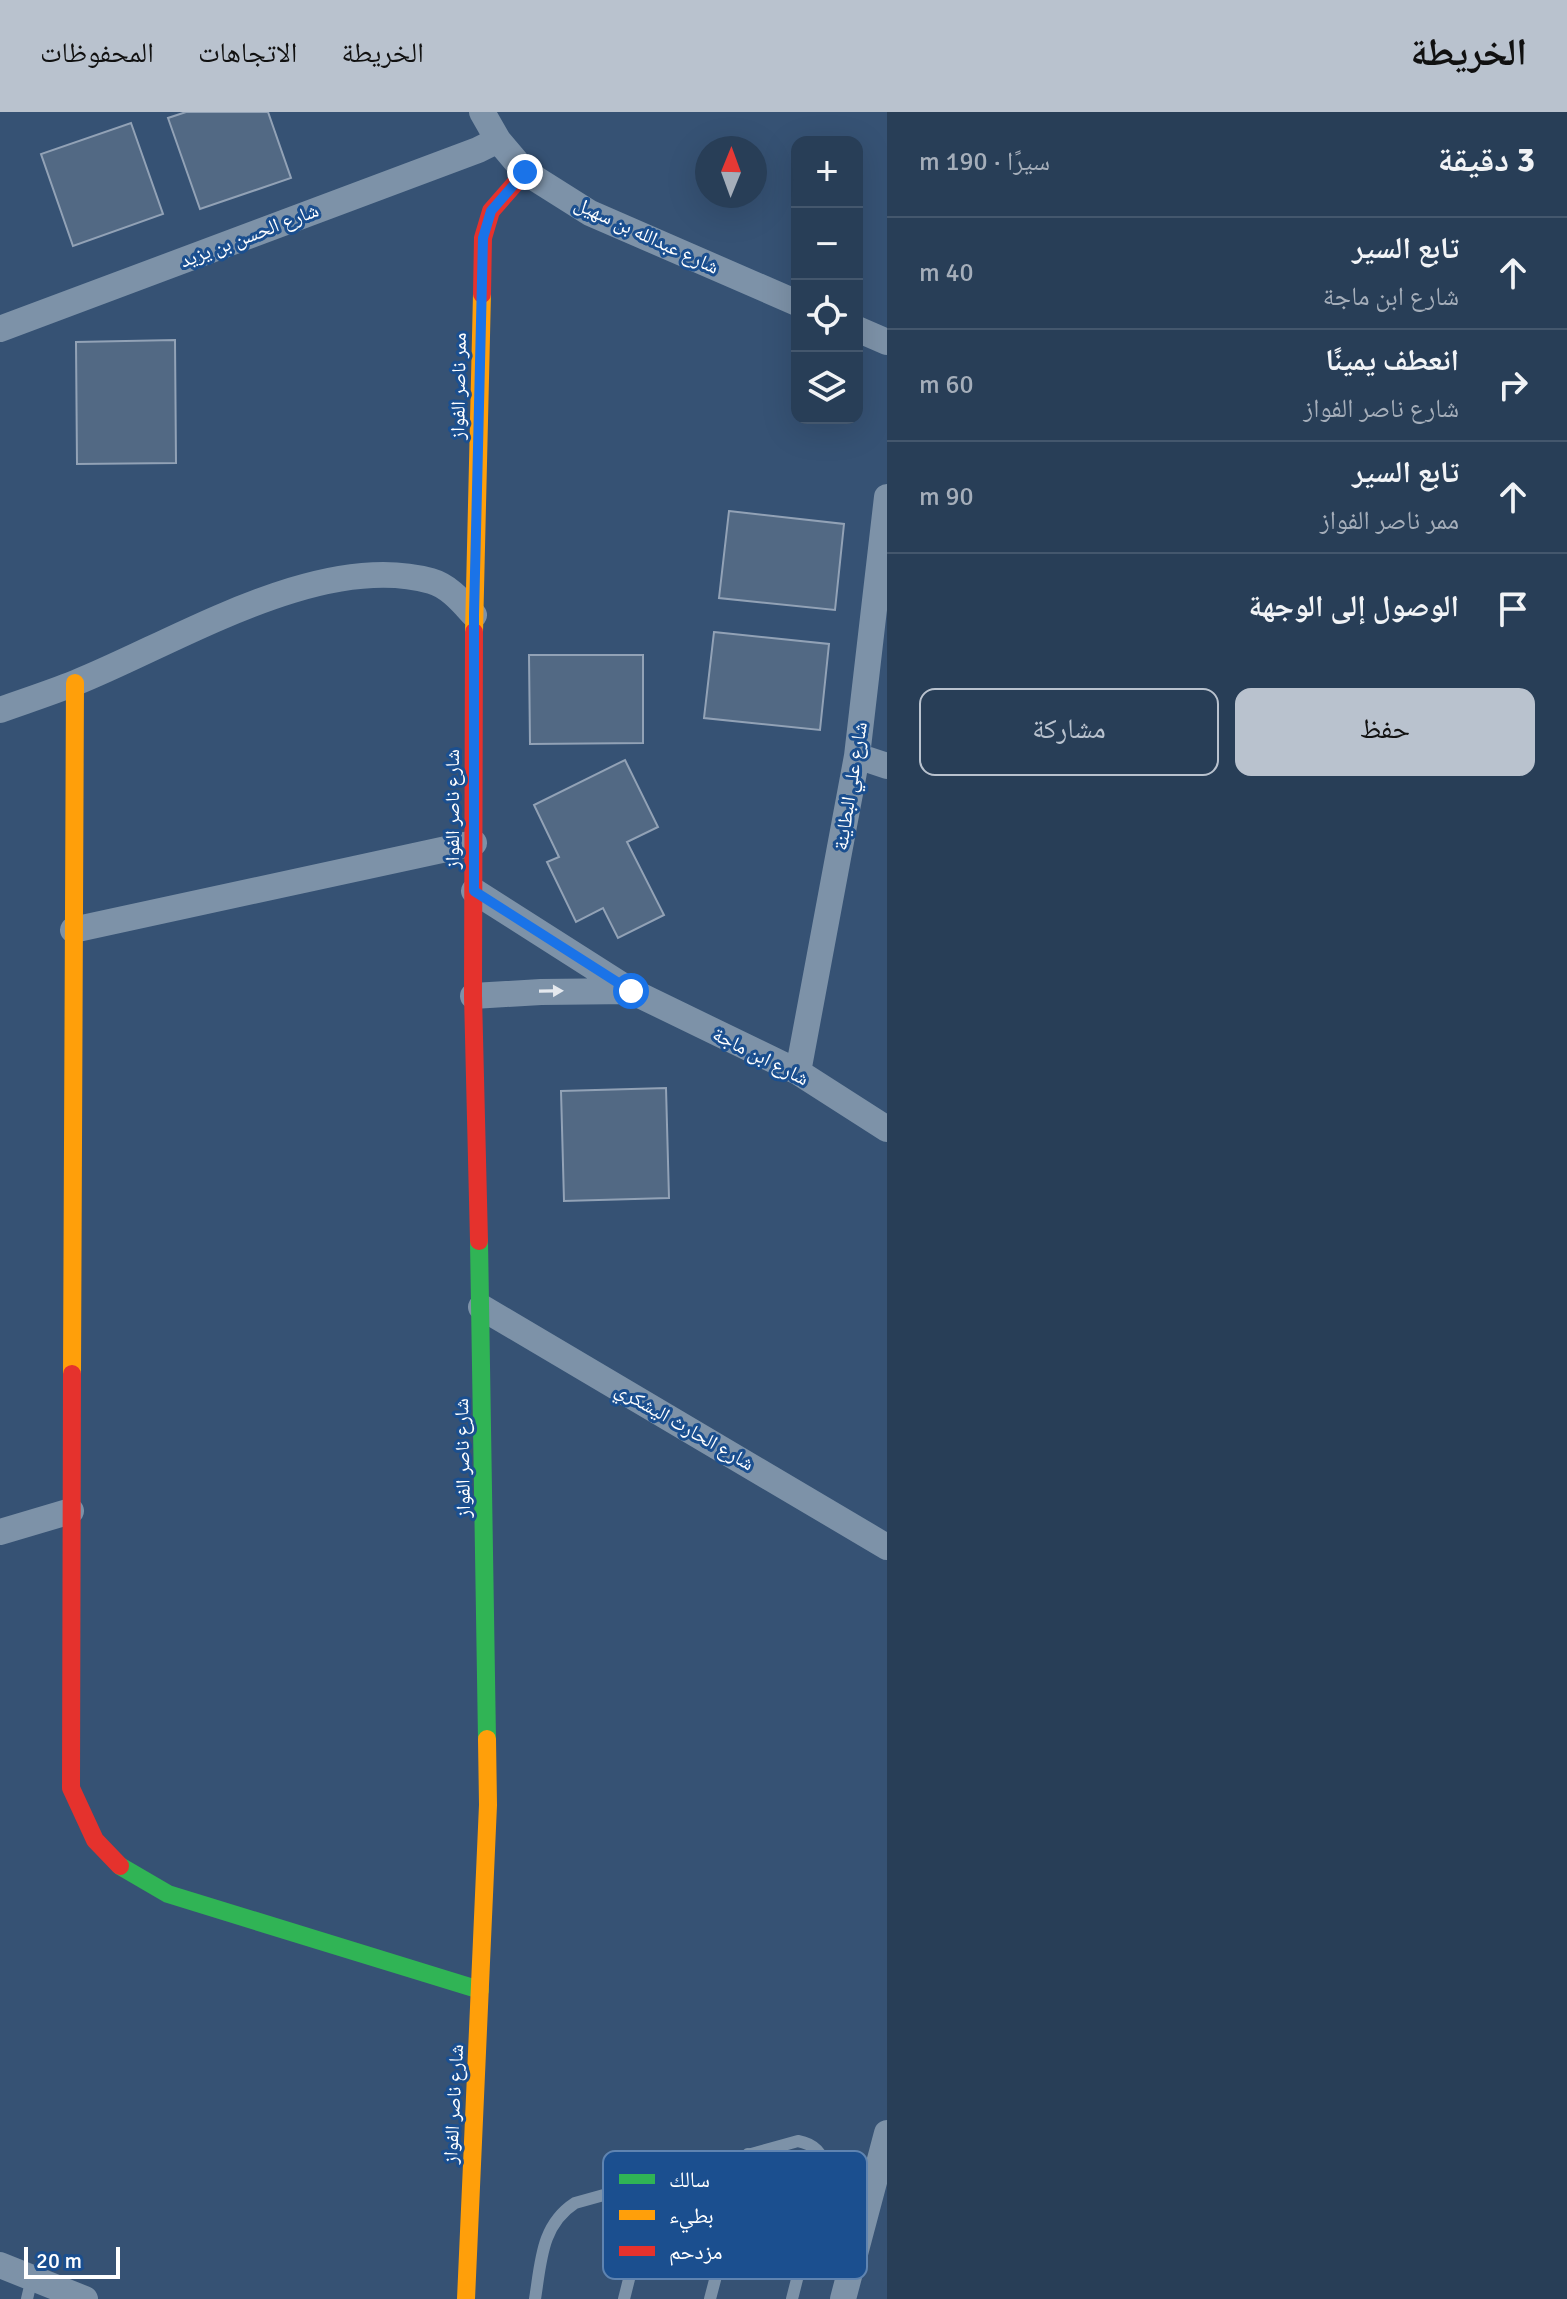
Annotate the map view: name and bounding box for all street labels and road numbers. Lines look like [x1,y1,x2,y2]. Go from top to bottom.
street label: شارع عبدالله بن سهيل [571,191,723,280]
street label: شارع الحسن بن يزيد [176,197,322,273]
street label: ممر ناصر الفواز [445,332,472,441]
street label: شارع علي البطاينة [828,720,876,853]
street label: شارع ناصر الفواز [440,749,465,870]
street label: شارع ابن ماجة [708,1022,813,1091]
street label: شارع الحارث اليشكري [609,1376,759,1479]
street label: شارع ناصر الفواز [449,1398,476,1519]
street label: شارع ناصر الفواز [438,2044,469,2165]

